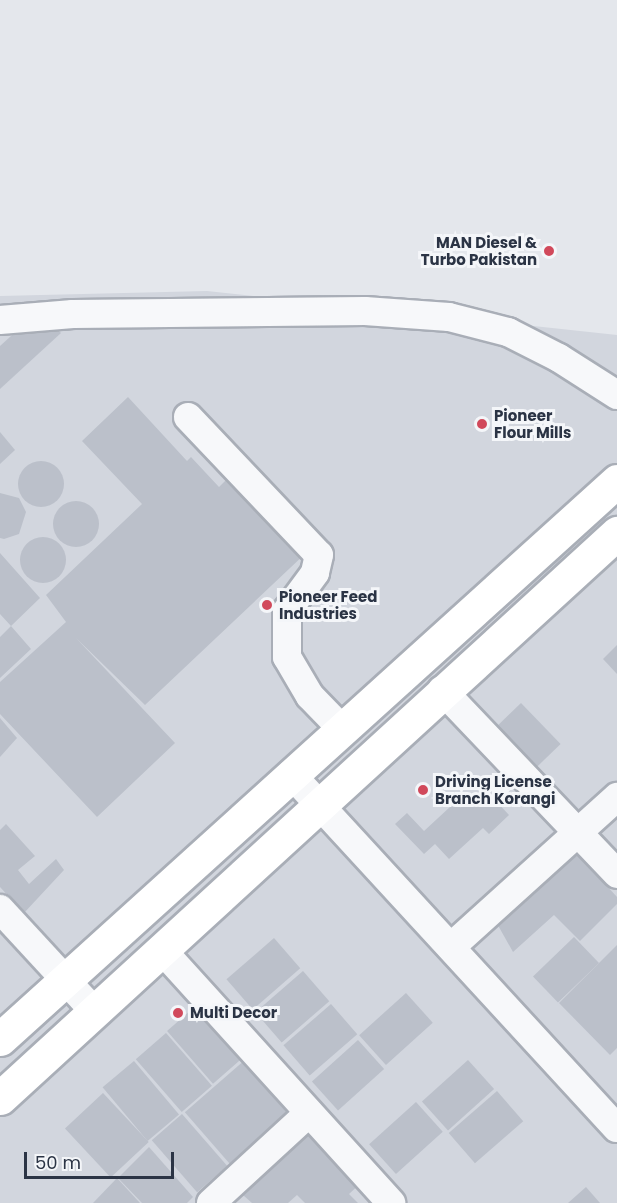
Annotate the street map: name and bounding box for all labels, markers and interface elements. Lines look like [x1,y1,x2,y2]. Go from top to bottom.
place label: MAN Diesel & Turbo Pakistan [421,233,537,268]
marker: MAN Diesel & Turbo Pakistan [542,244,556,258]
place label: Pioneer Flour Mills [494,406,571,441]
marker: Pioneer Flour Mills [475,417,489,431]
place label: Pioneer Feed Industries [279,587,377,622]
marker: Pioneer Feed Industries [260,598,274,612]
place label: Driving License Branch Korangi [435,772,555,807]
marker: Driving License Branch Korangi [416,783,430,797]
place label: Multi Decor [190,1004,277,1022]
marker: Multi Decor [171,1006,185,1020]
scale bar [27,1140,177,1178]
text: 50 m [35,1150,81,1175]

